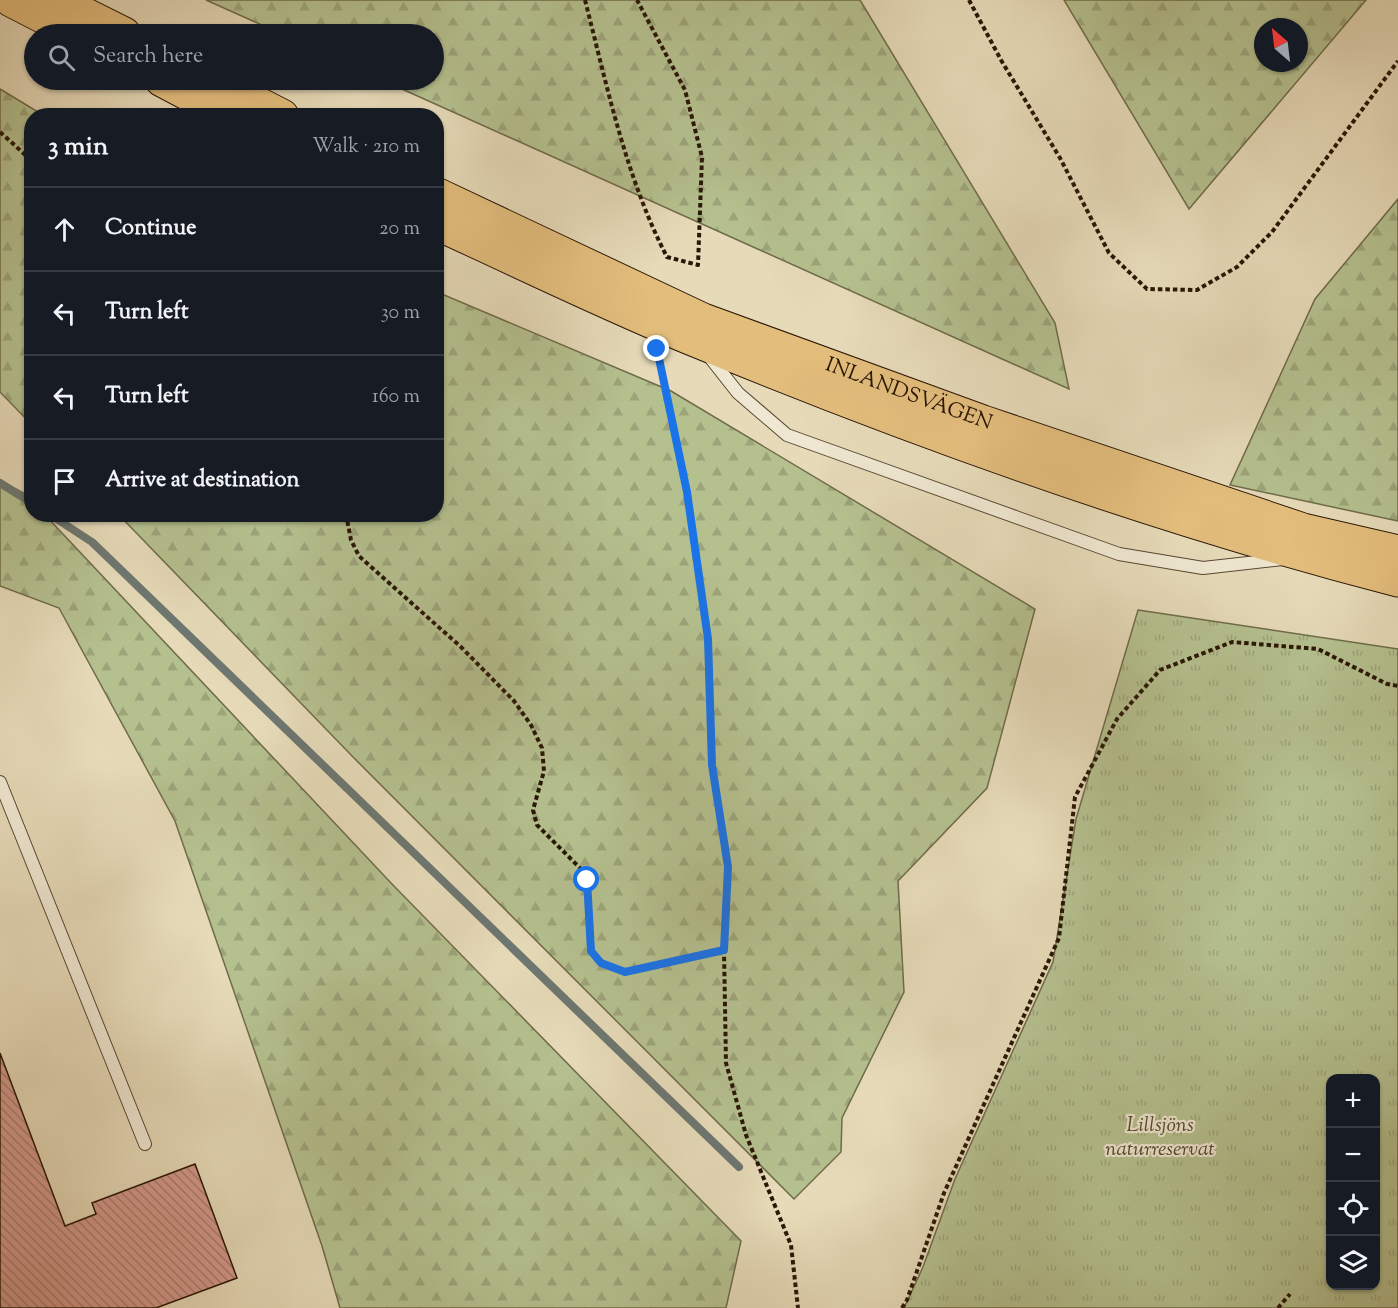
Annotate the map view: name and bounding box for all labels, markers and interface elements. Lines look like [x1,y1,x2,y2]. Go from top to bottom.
north arrow [1254,18,1308,72]
search box [24,24,444,90]
icon: search [45,41,78,74]
text: Search here [93,41,203,73]
text: 3 min [48,129,108,166]
text: Walk · 210 m [312,133,420,162]
icon: ahead [48,213,81,246]
text: Continue [105,213,196,245]
text: 20 m [379,215,420,244]
icon: left [48,297,81,330]
text: Turn left [105,297,188,329]
text: 30 m [381,299,420,328]
route end [643,335,669,361]
street label: INLANDSVÄGEN [821,351,996,439]
icon: left [48,381,81,414]
text: Turn left [105,381,188,413]
text: 160 m [372,383,420,412]
icon: arrive [48,465,81,498]
text: Arrive at destination [105,465,300,497]
route start [573,866,599,892]
map controls [1326,1074,1380,1290]
button: + [1326,1074,1380,1128]
park label: Lillsjöns naturreservat [1105,1111,1215,1165]
button: − [1326,1128,1380,1182]
button: locate [1326,1182,1380,1236]
button: layers [1326,1236,1380,1290]

